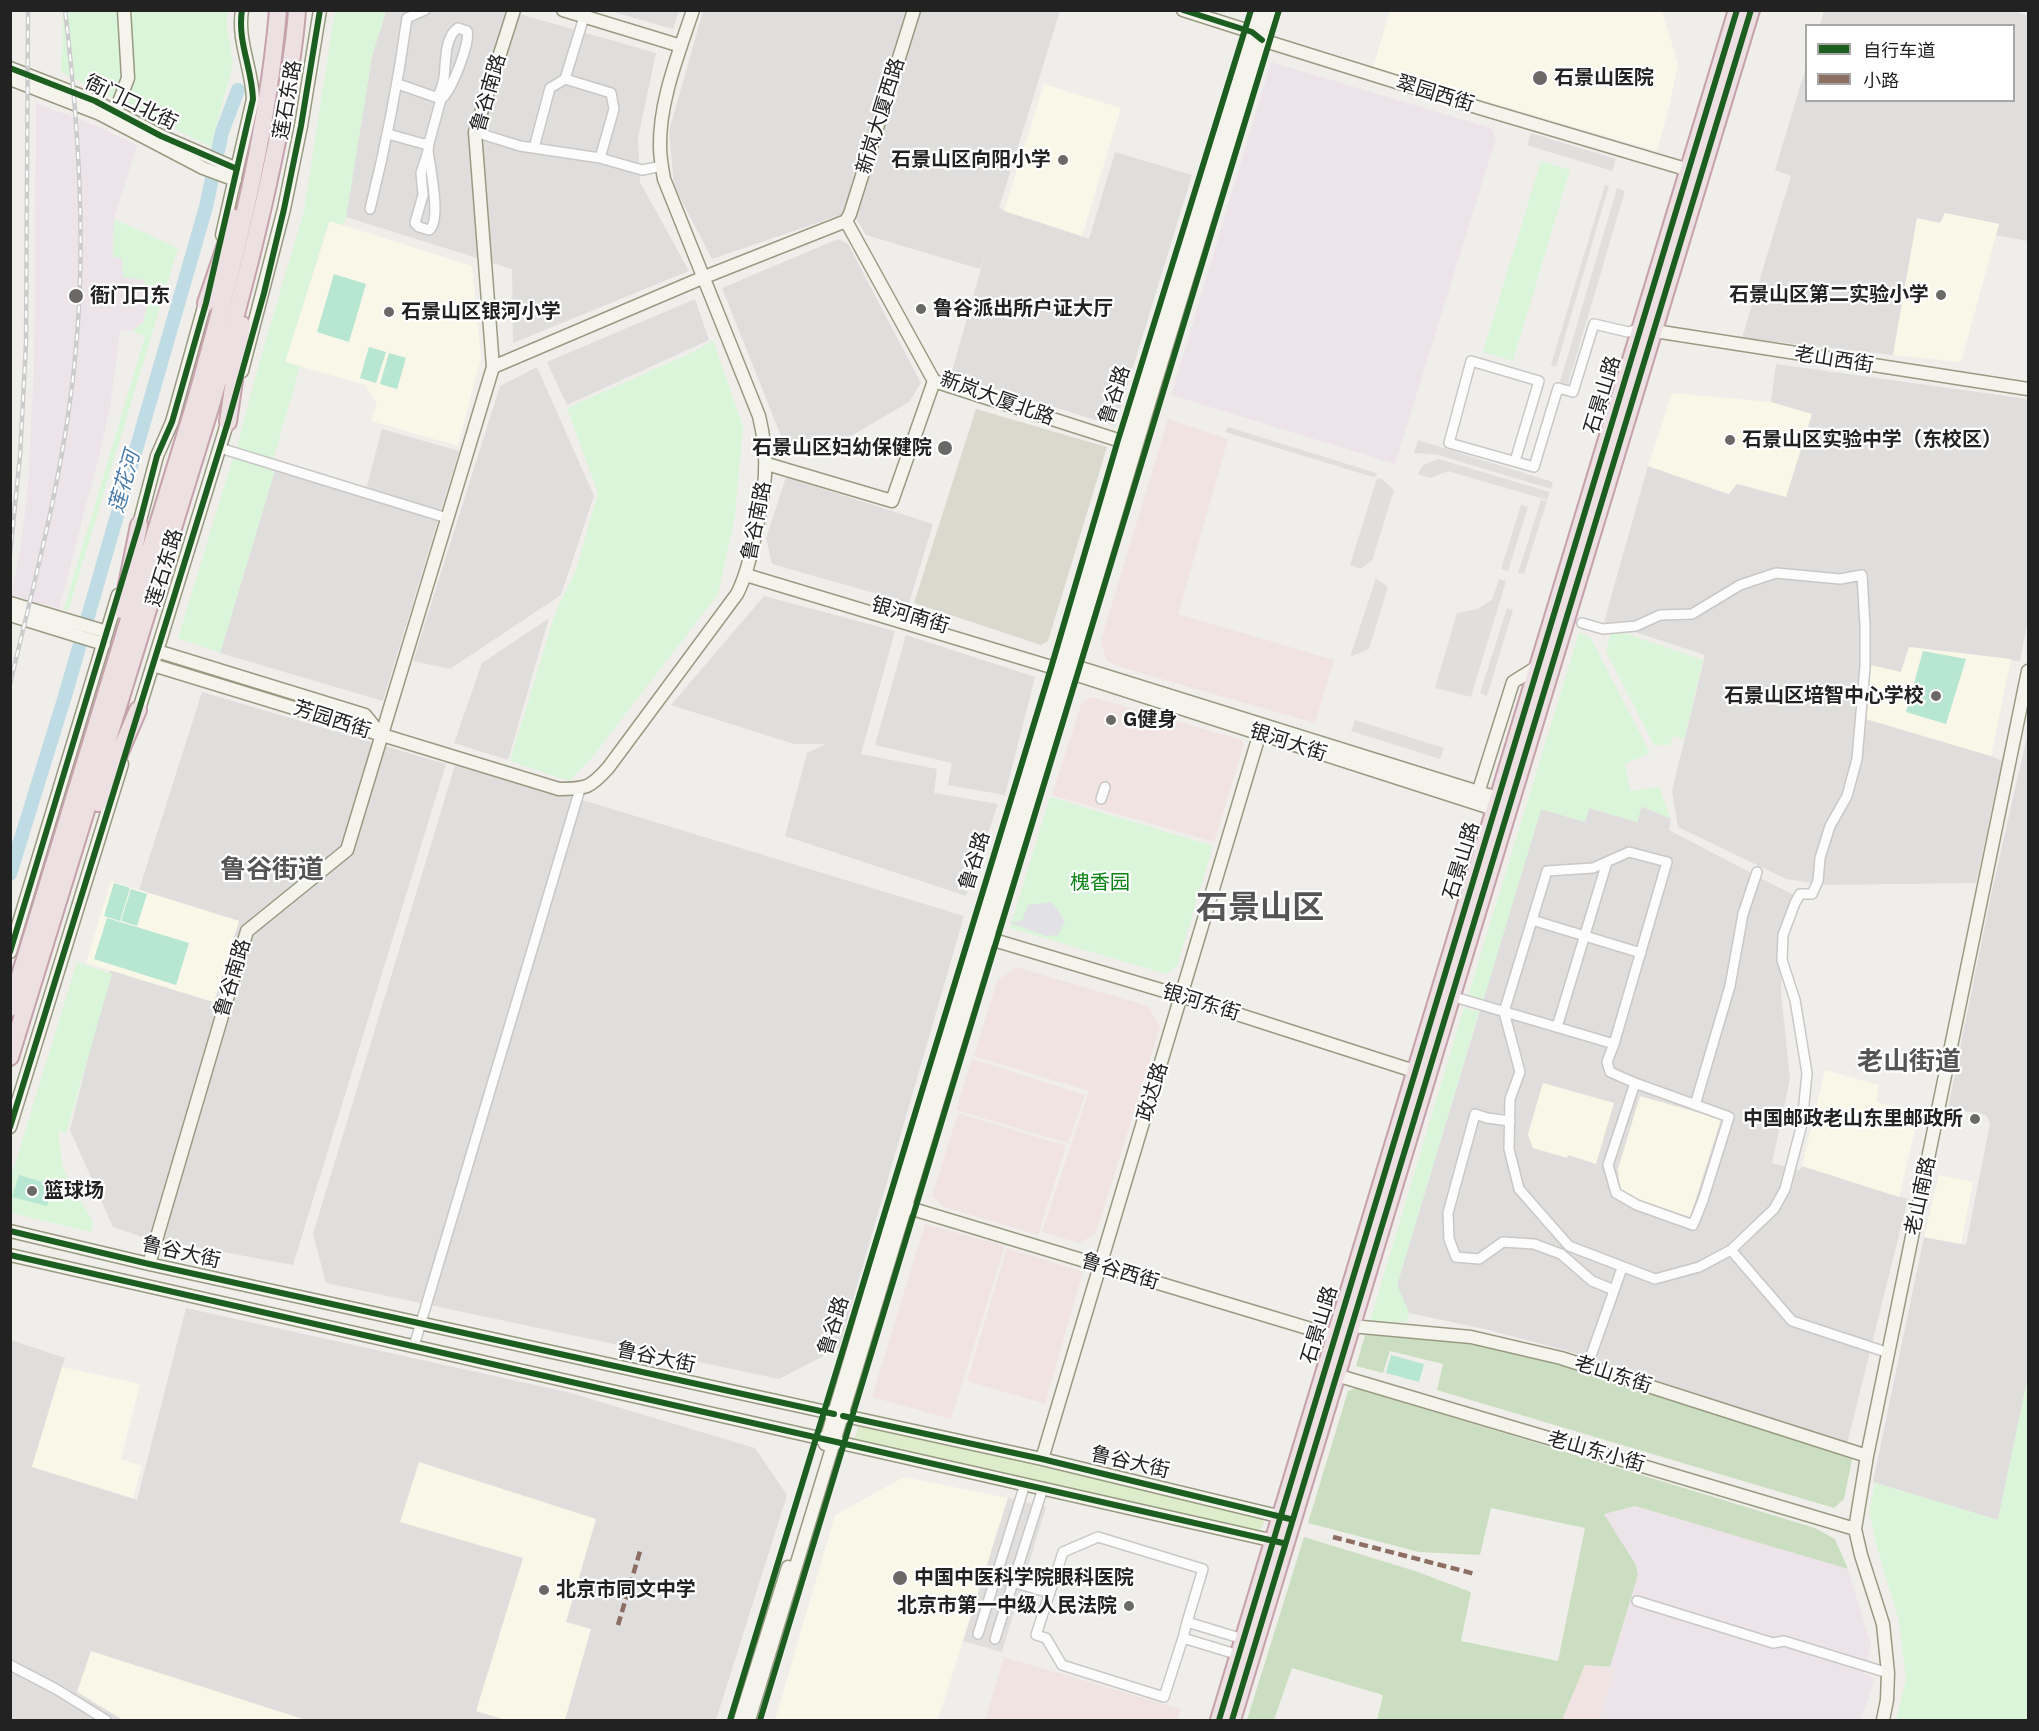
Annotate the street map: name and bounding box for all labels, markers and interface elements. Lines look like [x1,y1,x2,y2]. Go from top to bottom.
legend [1805,24,2015,102]
text: 自行车道 [1863,39,1935,62]
street label: 鲁谷南路 [466,51,512,135]
street label: 新岚大厦西路 [852,55,910,177]
street label: 莲石东路 [269,59,307,141]
place label: 石景山医院 [1554,66,1654,90]
marker: 石景山医院 [1531,69,1549,87]
text: 小路 [1863,69,1899,92]
street label: 衙门口北街 [81,70,181,136]
street label: 翠园西街 [1393,71,1477,117]
place label: 石景山区向阳小学 [891,148,1051,172]
marker: 石景山区向阳小学 [1056,153,1070,167]
place label: 石景山区第二实验小学 [1729,283,1929,307]
place label: 衙门口东 [90,284,170,308]
marker: 衙门口东 [67,287,85,305]
marker: 石景山区第二实验小学 [1934,288,1948,302]
place label: 鲁谷派出所户证大厅 [933,297,1113,321]
place label: 石景山区银河小学 [401,300,561,324]
marker: 鲁谷派出所户证大厅 [914,302,928,316]
marker: 石景山区银河小学 [382,305,396,319]
street label: 老山西街 [1793,342,1875,378]
street label: 石景山路 [1580,353,1626,437]
street label: 鲁谷路 [1094,363,1136,427]
street label: 新岚大厦北路 [937,367,1057,431]
place label: 石景山区实验中学（东校区） [1742,428,2002,452]
marker: 石景山区实验中学（东校区） [1723,433,1737,447]
place label: 石景山区妇幼保健院 [752,436,932,460]
marker: 石景山区妇幼保健院 [936,439,954,457]
water label: 莲花河 [104,448,146,516]
street label: 鲁谷南路 [738,479,776,563]
street label: 莲石东路 [142,526,188,610]
street label: 银河南街 [868,593,952,639]
place label: 石景山区培智中心学校 [1724,684,1924,708]
marker: 石景山区培智中心学校 [1929,689,1943,703]
street label: 芳园西街 [290,696,374,744]
place label: G健身 [1123,708,1177,732]
marker: G健身 [1104,713,1118,727]
street label: 银河大街 [1246,719,1330,767]
street label: 石景山路 [1439,819,1485,903]
street label: 鲁谷路 [955,829,995,893]
district label: 鲁谷街道 [220,854,324,886]
park label: 槐香园 [1070,871,1130,895]
district label: 石景山区 [1196,890,1324,928]
street label: 鲁谷南路 [210,936,256,1020]
street label: 银河东街 [1159,980,1243,1026]
district label: 老山街道 [1857,1046,1961,1078]
street label: 政达路 [1133,1060,1173,1124]
place label: 中国邮政老山东里邮政所 [1743,1107,1963,1131]
marker: 中国邮政老山东里邮政所 [1968,1112,1982,1126]
street label: 老山南路 [1901,1154,1941,1238]
place label: 篮球场 [44,1179,104,1203]
marker: 篮球场 [25,1184,39,1198]
street label: 鲁谷大街 [139,1232,223,1274]
street label: 鲁谷西街 [1078,1249,1162,1295]
street label: 石景山路 [1297,1283,1343,1367]
street label: 鲁谷路 [814,1294,854,1358]
street label: 鲁谷大街 [614,1338,698,1378]
street label: 老山东街 [1571,1351,1655,1399]
street label: 老山东小街 [1545,1427,1647,1477]
street label: 鲁谷大街 [1088,1442,1172,1484]
place label: 中国中医科学院眼科医院 [914,1566,1134,1590]
marker: 中国中医科学院眼科医院 [891,1569,909,1587]
place label: 北京市同文中学 [556,1578,696,1602]
marker: 北京市同文中学 [537,1583,551,1597]
place label: 北京市第一中级人民法院 [897,1594,1117,1618]
marker: 北京市第一中级人民法院 [1122,1599,1136,1613]

